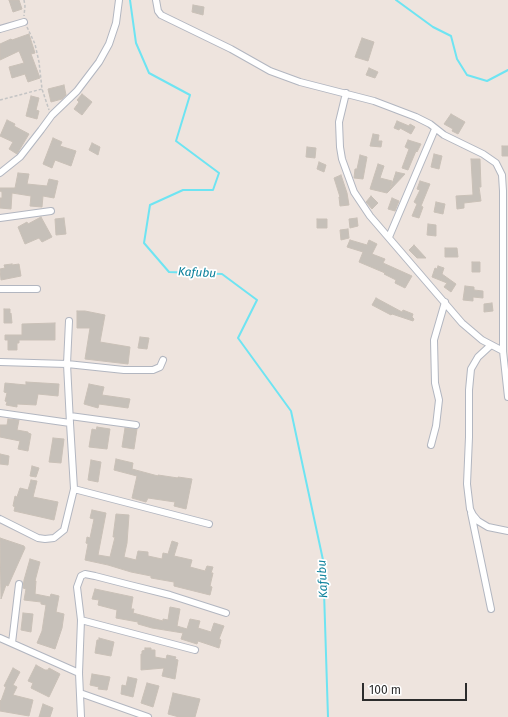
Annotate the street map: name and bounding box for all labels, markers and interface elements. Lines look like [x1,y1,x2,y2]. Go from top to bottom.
water label: Kafubu [177,265,217,281]
water label: Kafubu [315,559,331,599]
scale bar [364,675,469,701]
text: 100 m [369,683,401,697]

